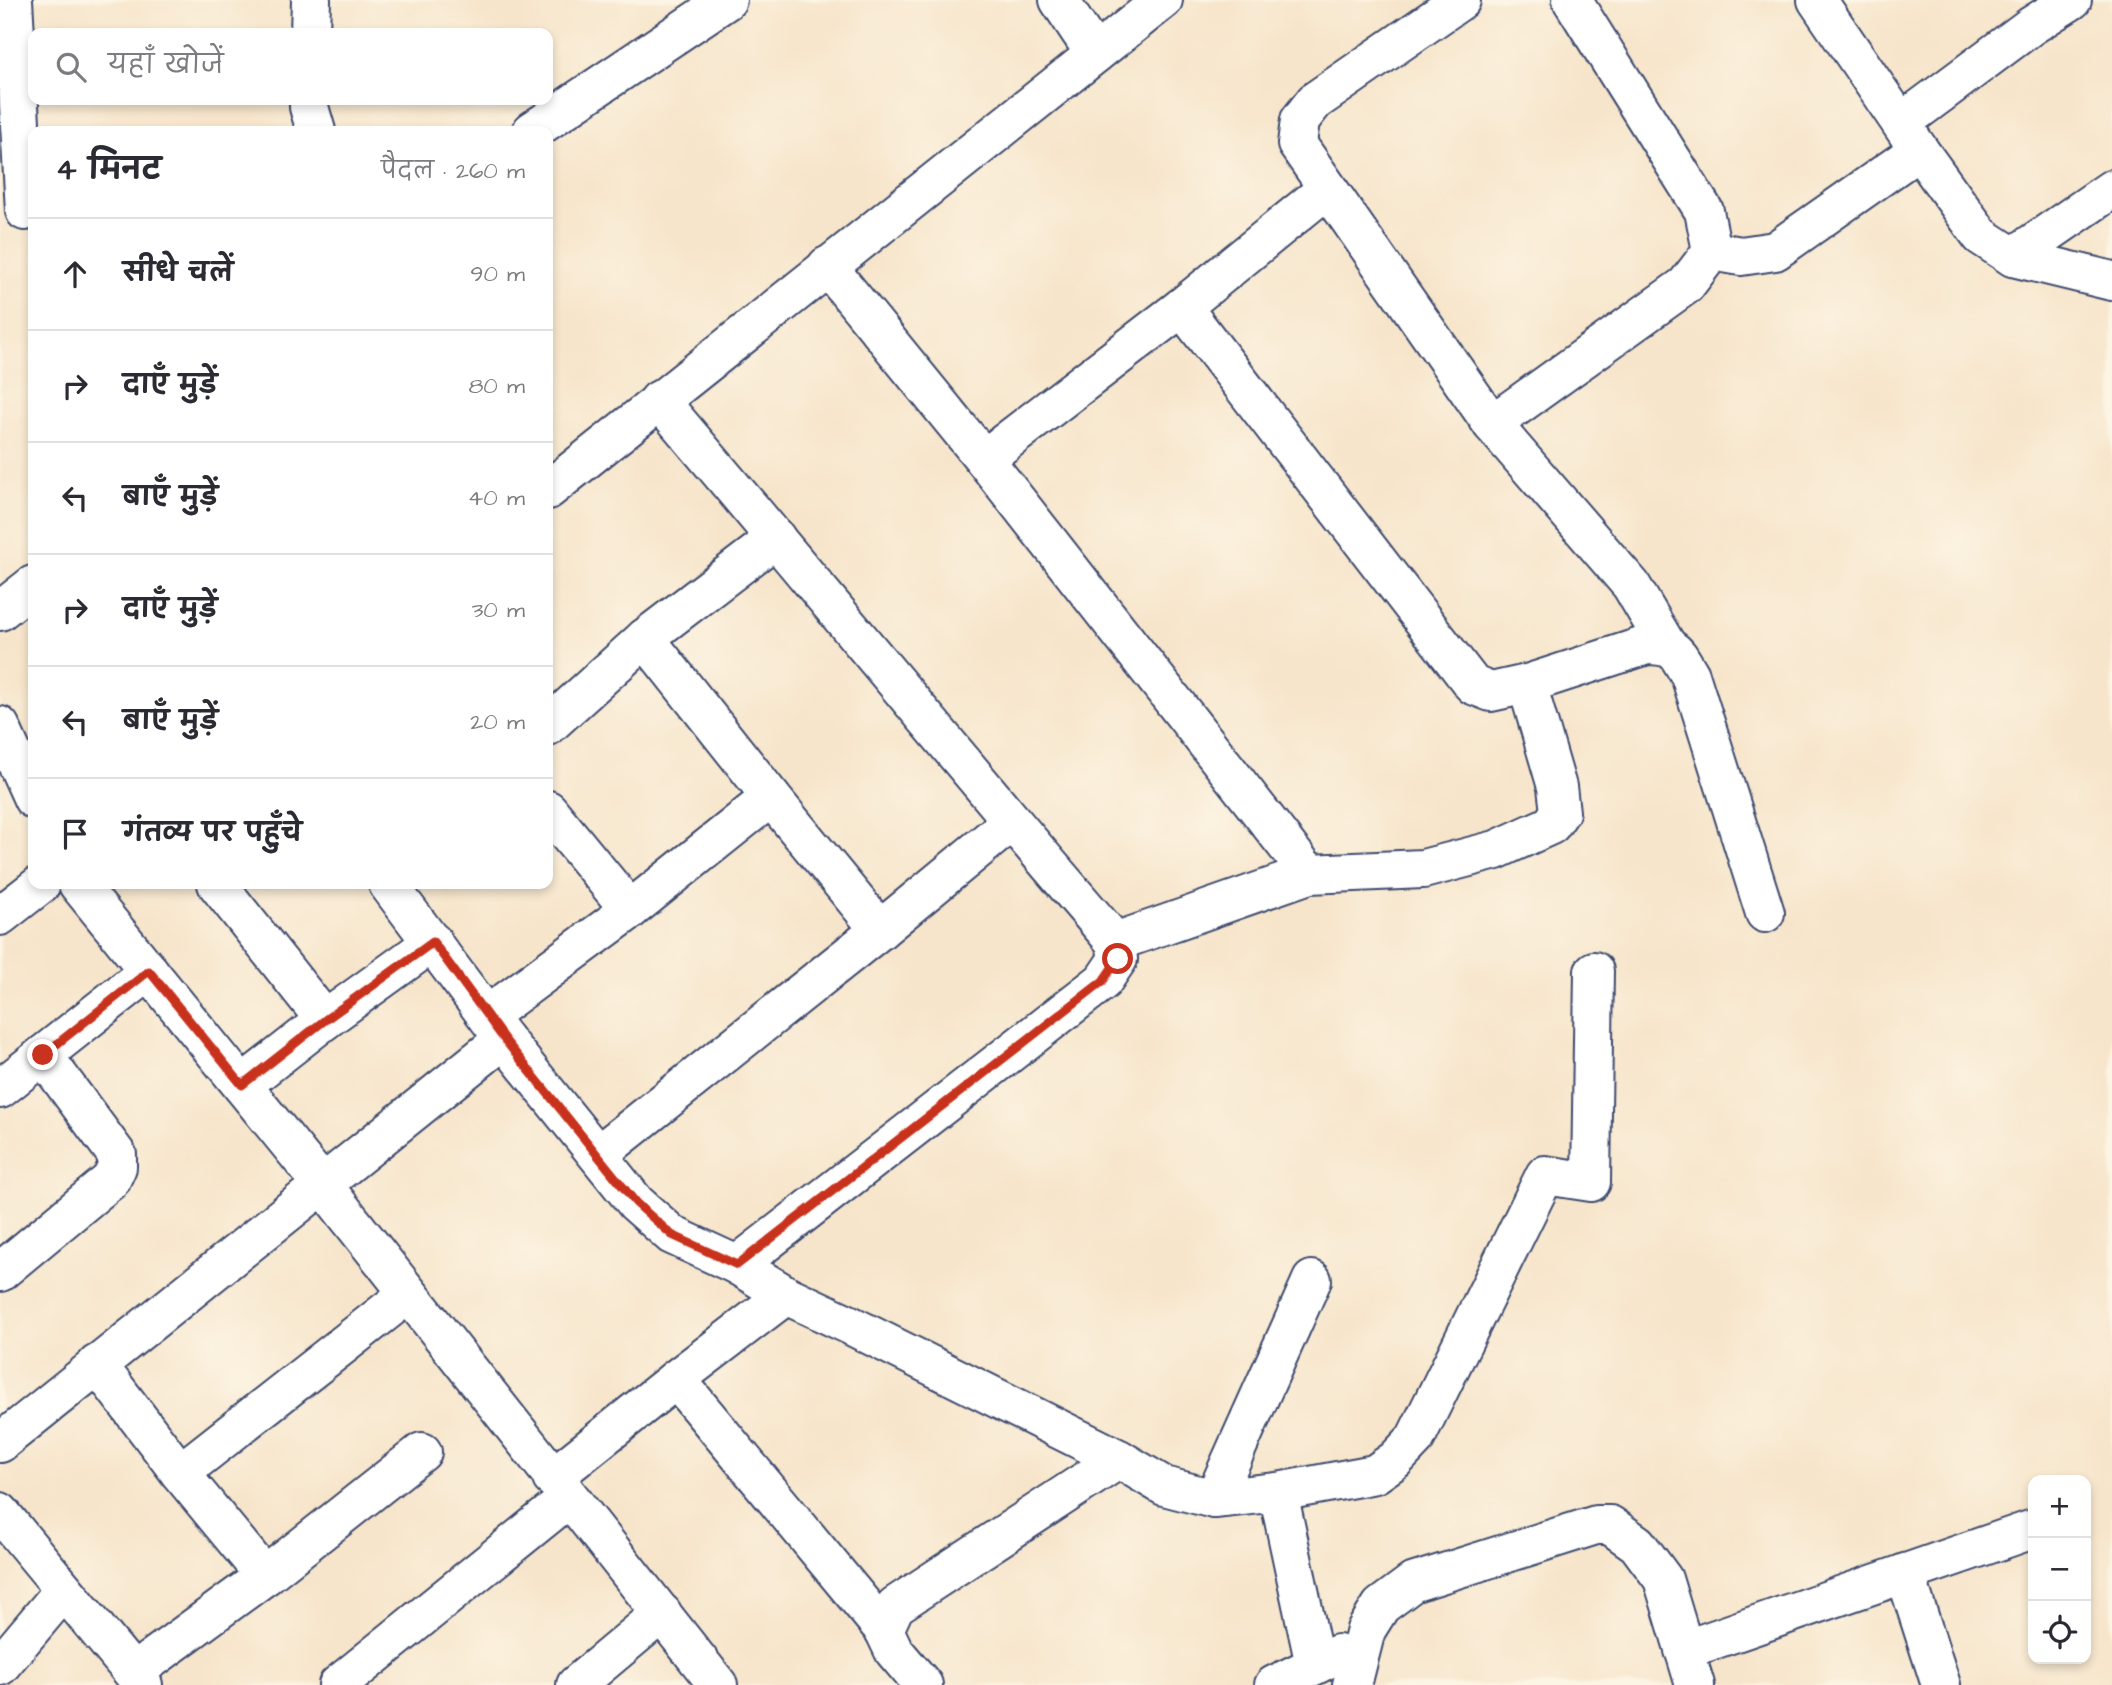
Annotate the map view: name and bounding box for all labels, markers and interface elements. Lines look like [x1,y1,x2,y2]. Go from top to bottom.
search box [28,28,553,105]
text: यहाँ खोजें [108,47,224,83]
icon: search [52,48,90,86]
text: 4 मिनट [56,149,161,191]
text: पैदल · 260 m [381,155,525,187]
icon: ahead [56,255,94,293]
text: सीधे चलें [123,255,233,291]
text: 90 m [470,258,525,290]
icon: right [56,367,94,405]
text: दाएँ मुड़ें [123,367,217,403]
text: 80 m [468,370,525,402]
icon: left [56,479,94,517]
text: बाएँ मुड़ें [123,479,218,515]
text: 40 m [468,482,525,514]
icon: right [56,591,94,629]
text: दाएँ मुड़ें [123,591,217,627]
text: 30 m [472,594,525,626]
icon: left [56,703,94,741]
text: बाएँ मुड़ें [123,703,218,739]
text: 20 m [470,706,525,738]
icon: arrive [56,815,94,853]
text: गंतव्य पर पहुँचे [123,815,302,851]
route start [1102,943,1133,974]
route end [27,1039,58,1070]
map controls [2028,1475,2091,1664]
button: + [2028,1475,2091,1538]
button: − [2028,1538,2091,1601]
button: locate [2028,1601,2091,1664]

